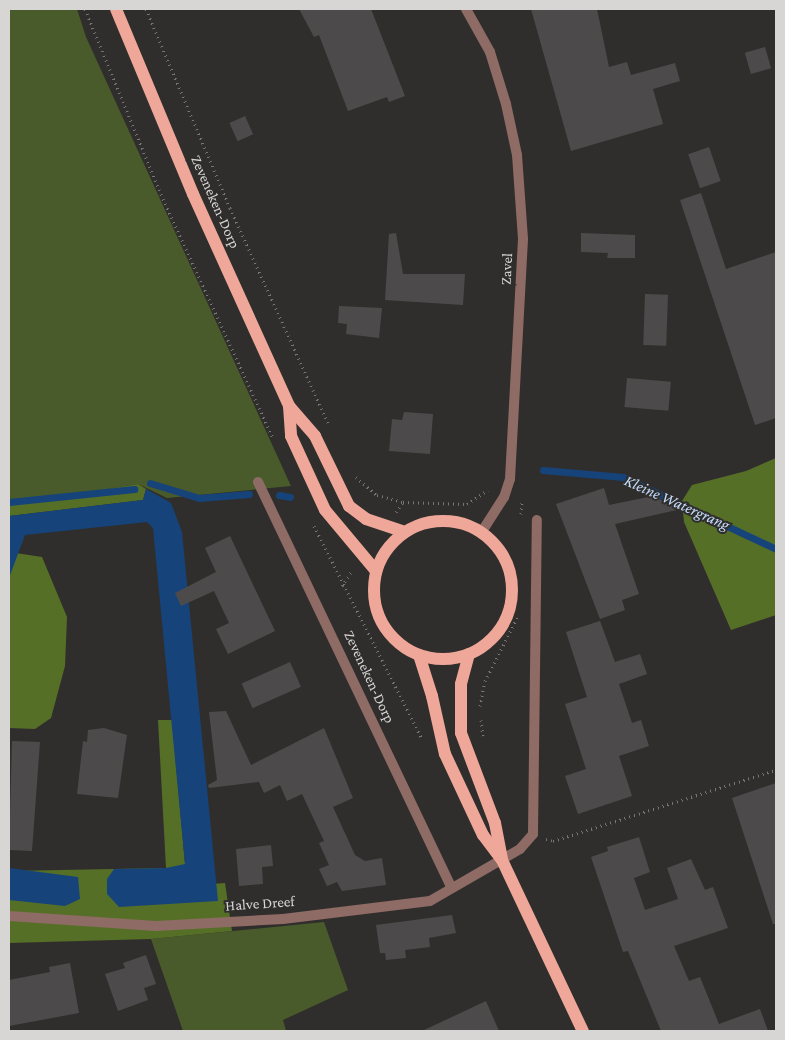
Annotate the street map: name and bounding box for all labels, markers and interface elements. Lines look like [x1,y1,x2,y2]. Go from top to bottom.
street label: Zeveneken-Dorp [186,153,244,251]
street label: Zavel [497,253,517,285]
water label: Kleine Watergrang [621,471,733,535]
street label: Zeveneken-Dorp [340,628,398,726]
street label: Halve Dreef [225,893,295,915]

